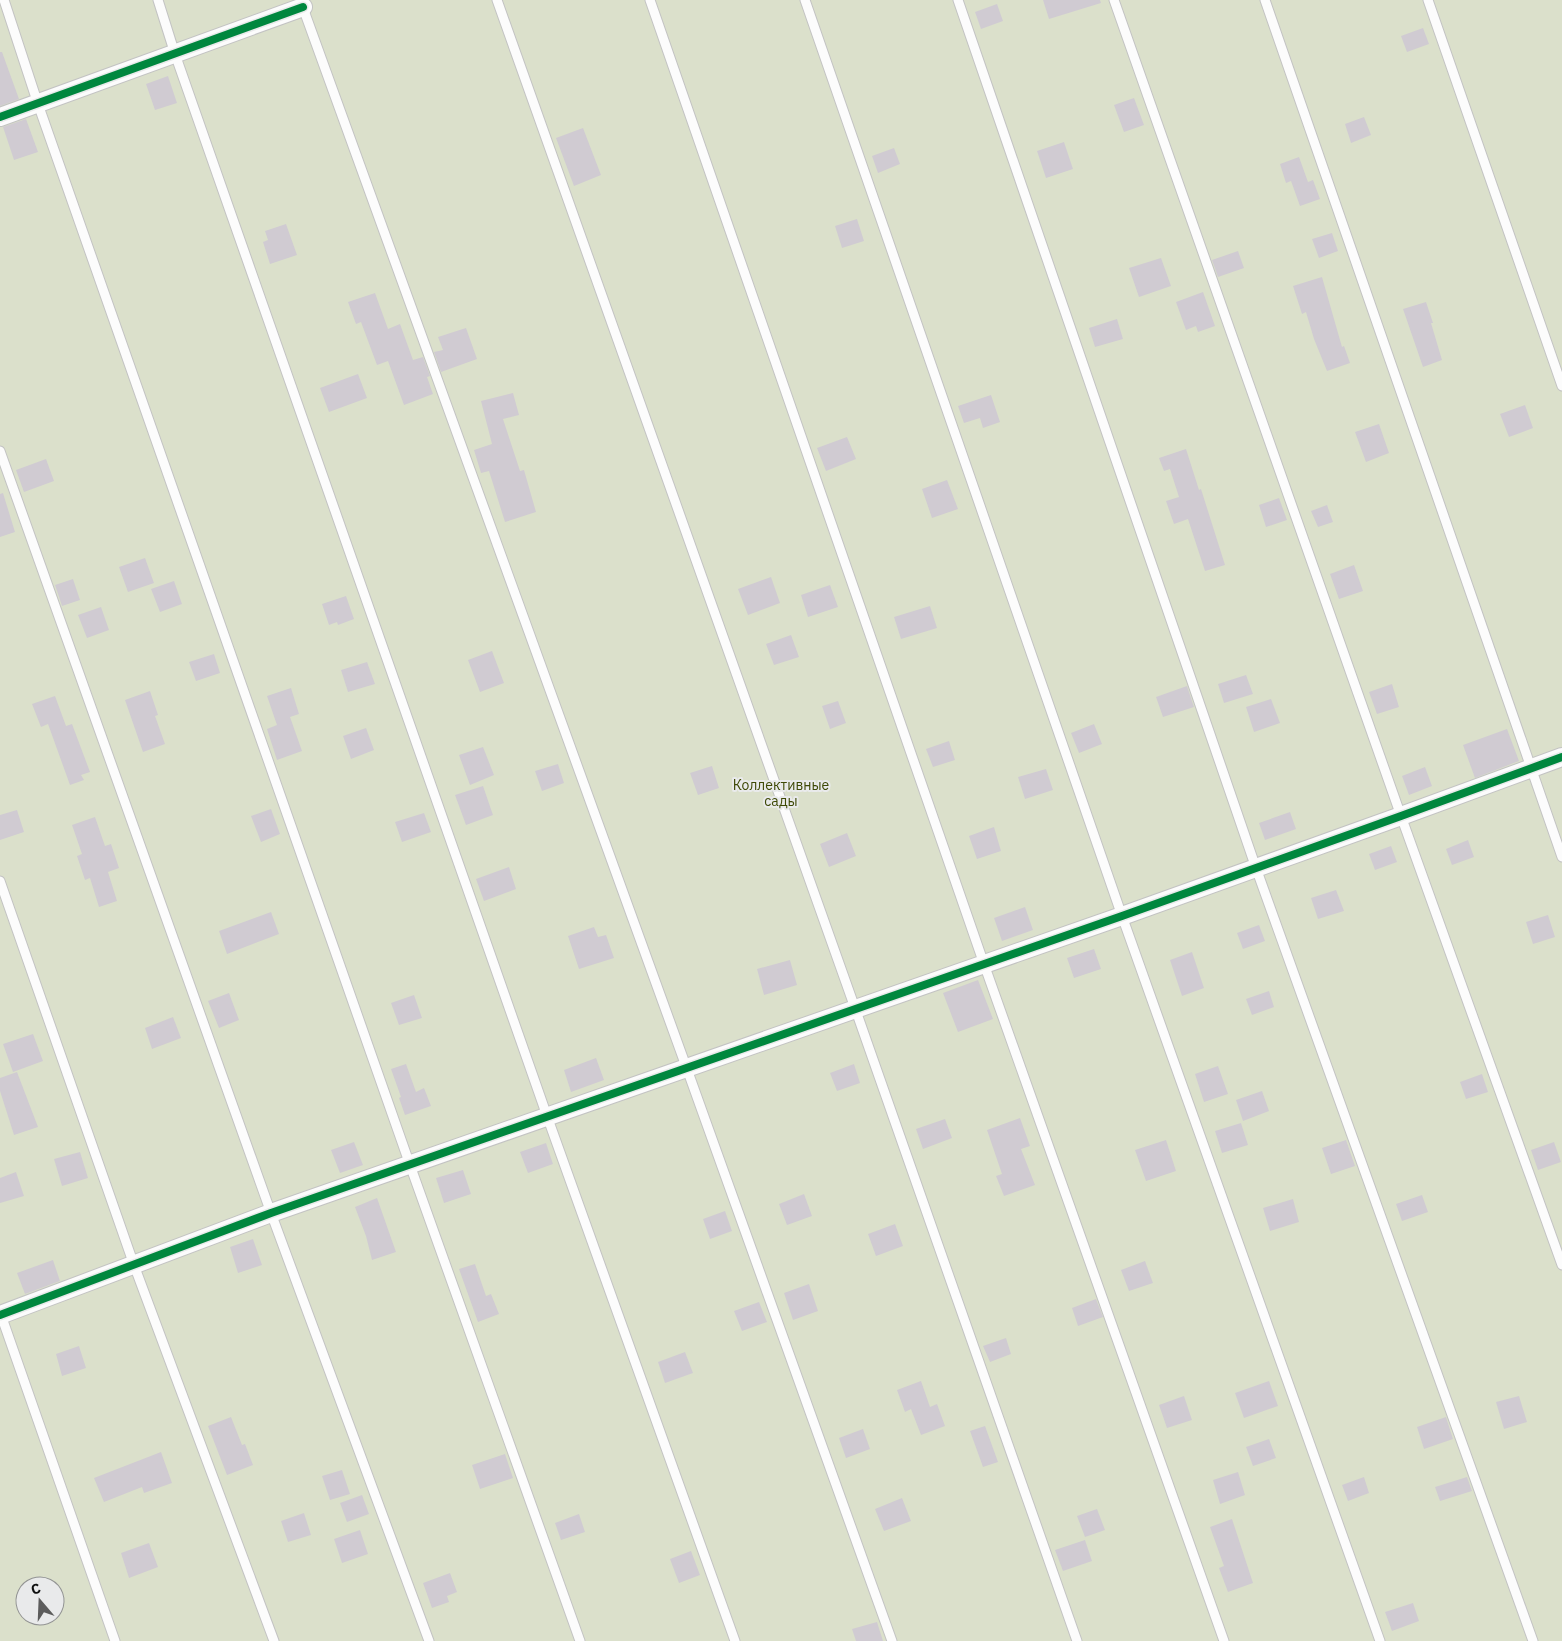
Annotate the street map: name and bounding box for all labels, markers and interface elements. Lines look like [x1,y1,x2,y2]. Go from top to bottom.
park label: Коллективные сады [733,776,830,810]
north arrow [15,1576,65,1626]
text: С [29,1579,43,1599]

